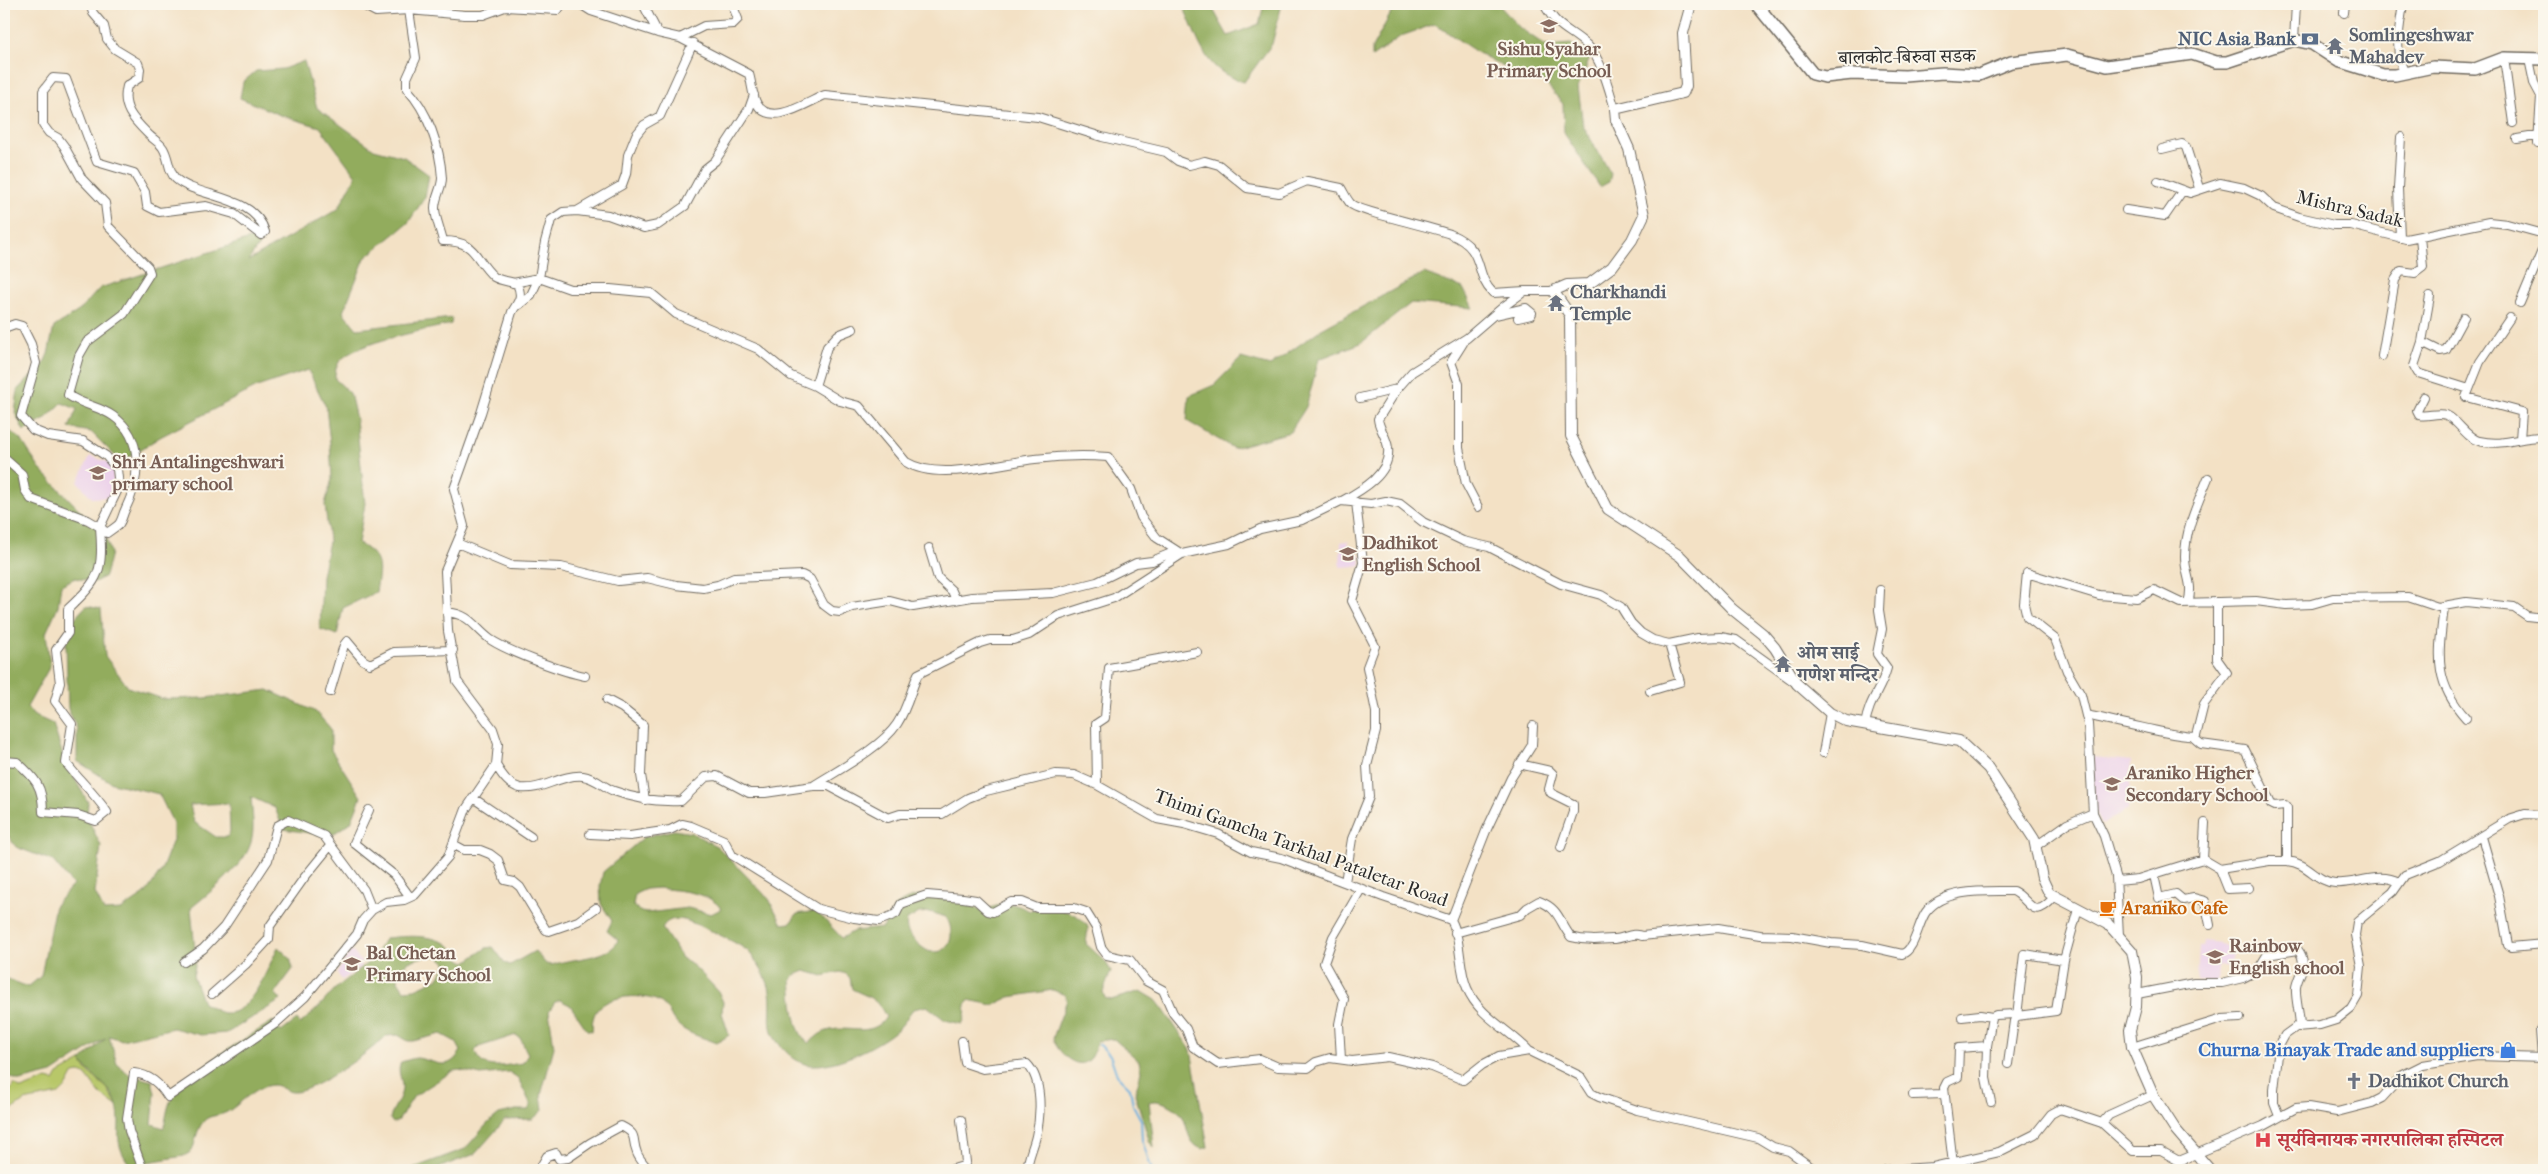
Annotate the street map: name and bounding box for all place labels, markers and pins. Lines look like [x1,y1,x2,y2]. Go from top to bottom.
school or university icon: Sishu Syahar Primary School [1539,16,1559,36]
place label: Somlingeshwar Mahadev [2348,24,2475,68]
place label: NIC Asia Bank [2178,28,2297,50]
bank icon: NIC Asia Bank [2300,29,2320,49]
temple icon: Somlingeshwar Mahadev [2325,36,2345,56]
place label: Sishu Syahar Primary School [1486,38,1612,82]
place label: Charkhandi Temple [1569,281,1667,325]
temple icon: Charkhandi Temple [1546,293,1566,313]
place label: Shri Antalingeshwari primary school [111,451,284,495]
school or university icon: Shri Antalingeshwari primary school [88,463,108,483]
place label: Dadhikot English School [1362,532,1481,576]
school or university icon: Dadhikot English School [1338,544,1358,564]
place label: ओम साई गणेश मन्दिर [1795,642,1880,686]
temple icon: ओम साई गणेश मन्दिर [1773,654,1793,674]
place label: Araniko Higher Secondary School [2125,762,2269,806]
school or university icon: Araniko Higher Secondary School [2102,774,2122,794]
place label: Araniko Cafe [2121,897,2229,919]
cafe icon: Araniko Cafe [2098,898,2118,918]
place label: Rainbow English school [2229,935,2345,979]
place label: Bal Chetan Primary School [366,942,492,986]
school or university icon: Rainbow English school [2205,947,2225,967]
school or university icon: Bal Chetan Primary School [342,954,362,974]
place label: Churna Binayak Trade and suppliers [2198,1039,2494,1061]
shop icon: Churna Binayak Trade and suppliers [2498,1040,2518,1060]
place label: Dadhikot Church [2368,1070,2509,1092]
church icon: Dadhikot Church [2344,1071,2364,1091]
place label: सूर्यविनायक नगरपालिका हस्पिटल [2275,1129,2504,1152]
hospital icon: सूर्यविनायक नगरपालिका हस्पिटल [2253,1130,2273,1150]

